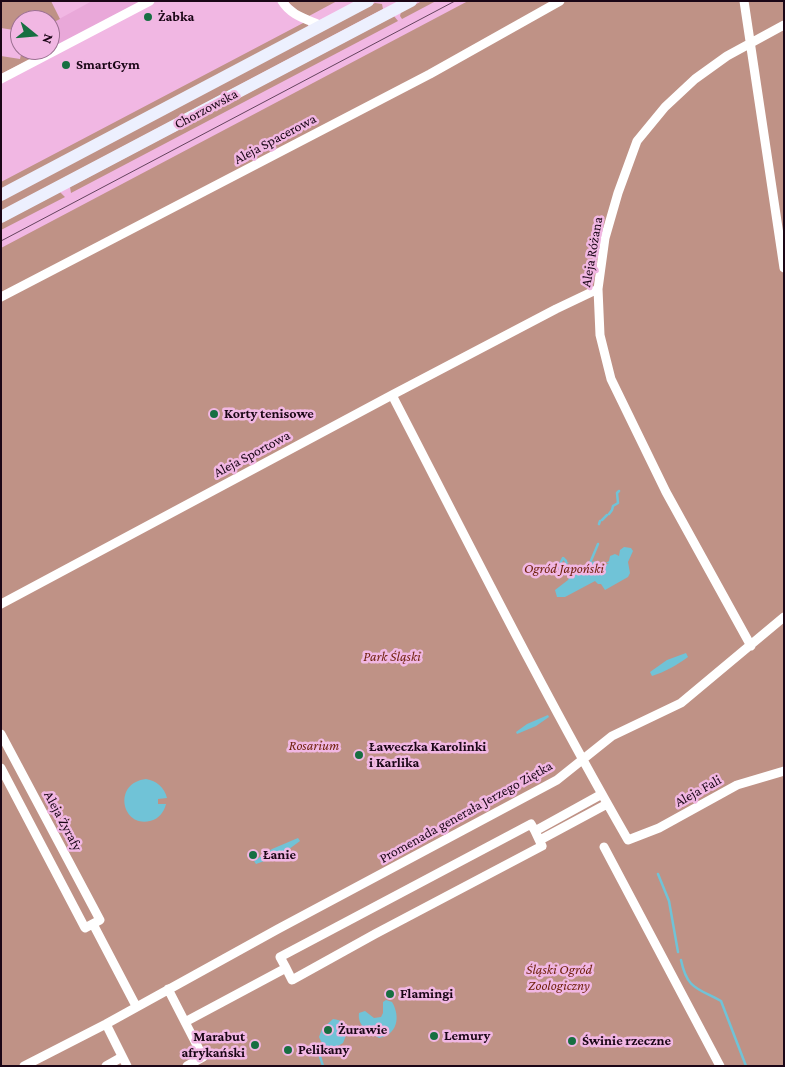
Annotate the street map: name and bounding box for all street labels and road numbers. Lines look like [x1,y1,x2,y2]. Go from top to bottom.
street label: Chorzowska [171,85,241,133]
street label: Aleja Spacerowa [231,110,319,168]
street label: Aleja Różana [578,215,606,289]
street label: Aleja Sportowa [211,427,293,481]
street label: Promenada generała Jerzego Ziętka [376,757,556,867]
street label: Aleja Fali [672,771,724,811]
street label: Aleja Żyrafy [40,788,86,854]

